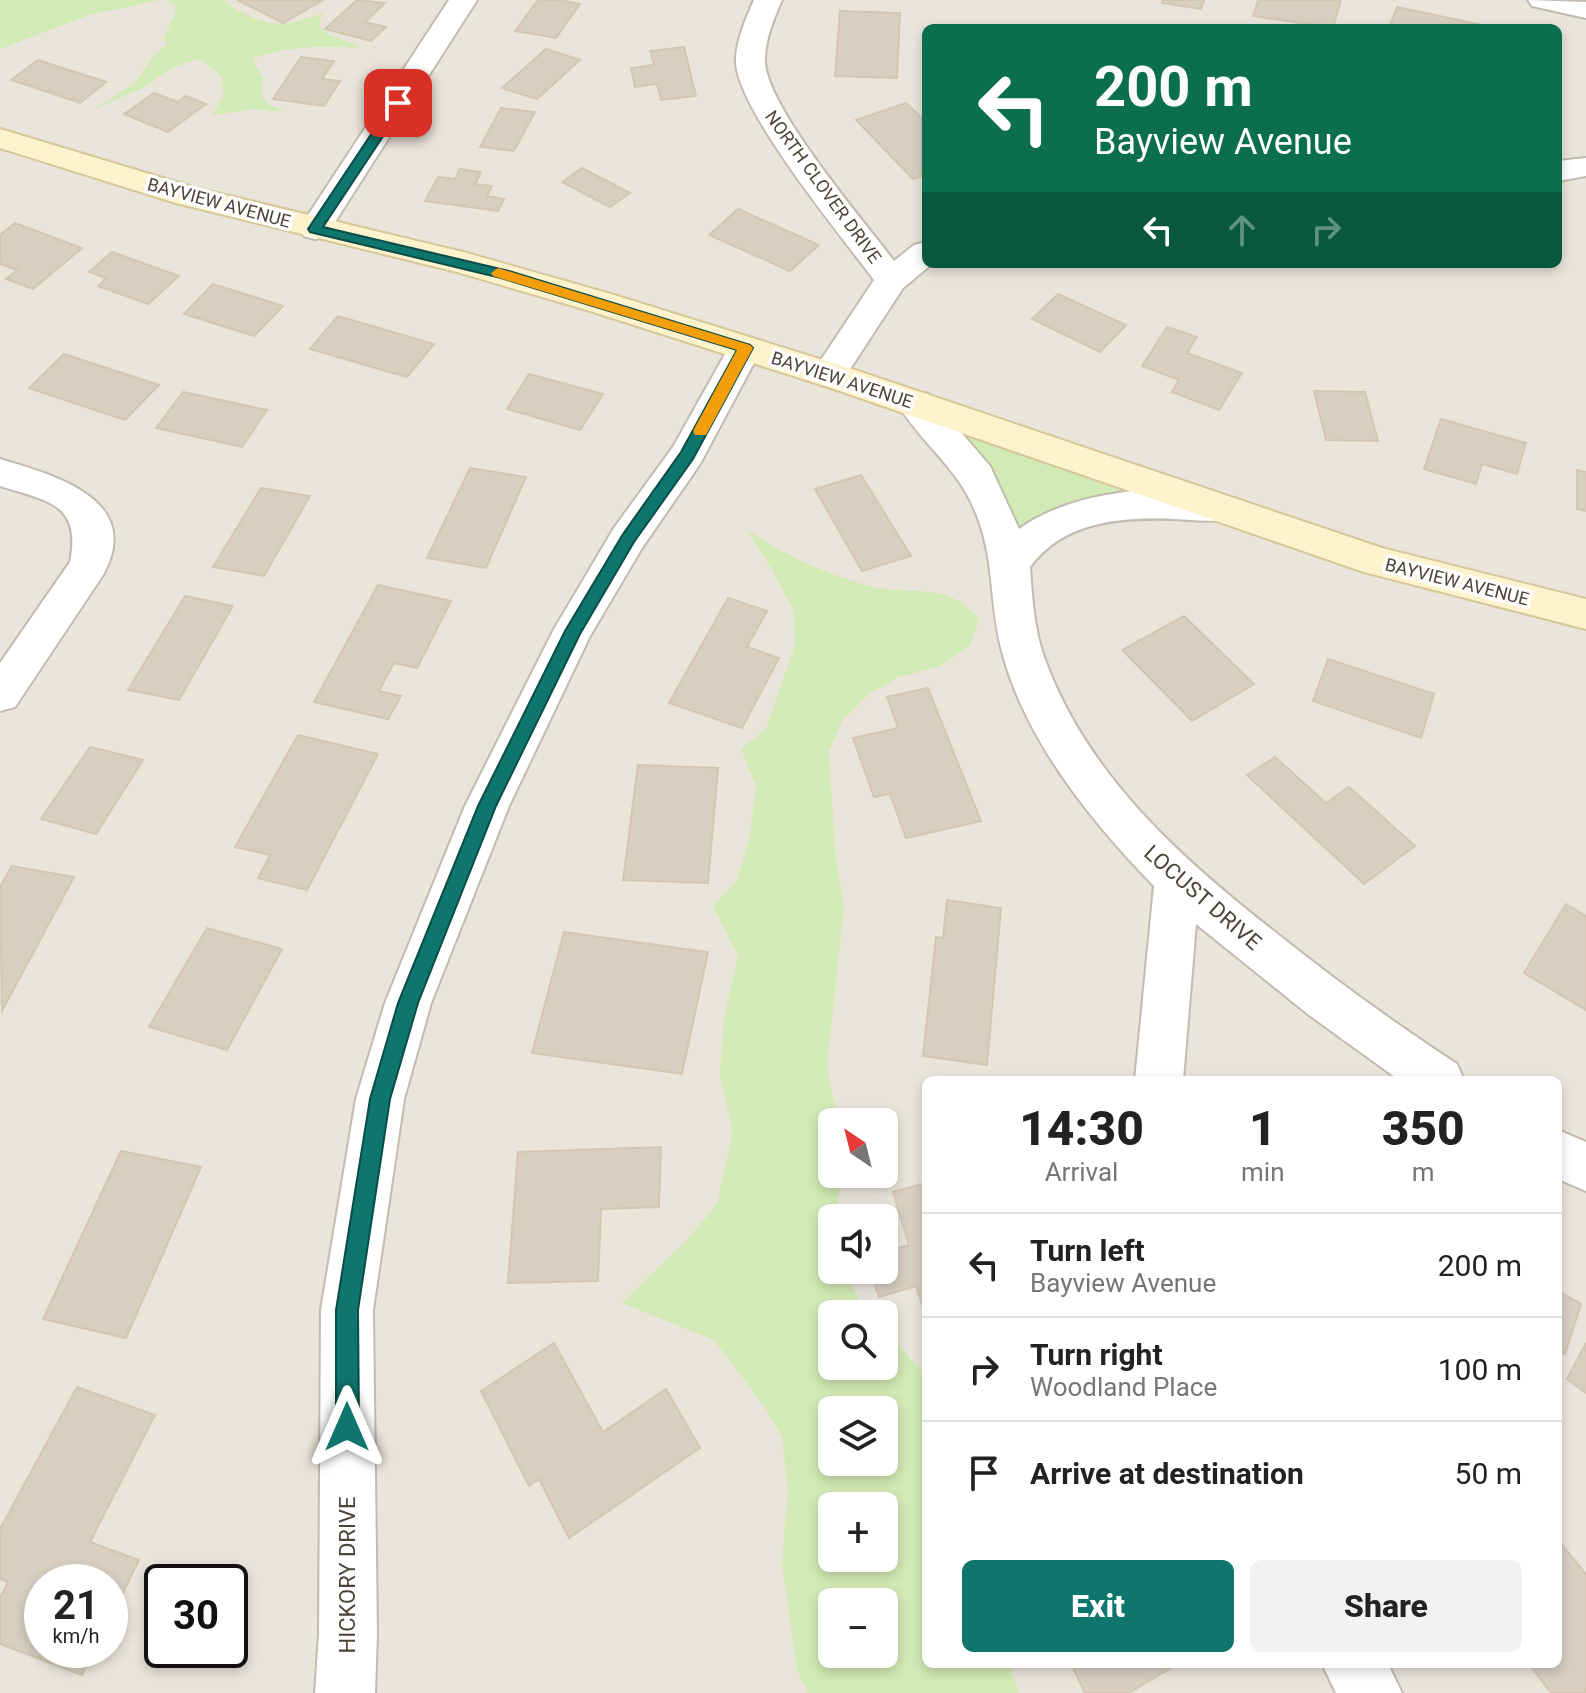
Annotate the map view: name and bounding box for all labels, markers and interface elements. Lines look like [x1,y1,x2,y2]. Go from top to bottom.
text: 200 m [1094,54,1253,120]
icon: left [962,56,1066,160]
pin [364,69,432,137]
icon: arrive [376,81,420,125]
street label: NORTH CLOVER DRIVE [761,106,886,267]
text: Bayview Avenue [1094,121,1352,163]
street label: BAYVIEW AVENUE [145,173,293,232]
icon: left [1136,208,1180,252]
icon: ahead [1220,208,1264,252]
icon: right [1304,208,1348,252]
street label: BAYVIEW AVENUE [769,347,916,412]
street label: BAYVIEW AVENUE [1383,553,1531,610]
street label: LOCUST DRIVE [1139,840,1266,955]
text: 14:30 [1019,1100,1144,1157]
text: 1 [1249,1100,1277,1157]
text: 350 [1382,1100,1465,1157]
north arrow [818,1108,898,1188]
map controls [818,1108,898,1668]
text: Arrival [1045,1157,1118,1187]
text: min [1241,1157,1285,1187]
text: m [1412,1157,1435,1187]
button: sound [818,1204,898,1284]
text: Turn left [1030,1233,1145,1268]
icon: left [962,1243,1006,1287]
text: 200 m [1438,1248,1522,1283]
text: Bayview Avenue [1030,1268,1216,1298]
button: search [818,1300,898,1380]
text: Turn right [1030,1337,1163,1372]
icon: right [962,1347,1006,1391]
text: 100 m [1438,1352,1522,1387]
text: Woodland Place [1030,1372,1217,1402]
position arrow [305,1385,389,1469]
button: layers [818,1396,898,1476]
icon: arrive [962,1451,1006,1495]
text: Arrive at destination [1030,1456,1304,1491]
text: 50 m [1455,1456,1522,1491]
button: + [818,1492,898,1572]
street label: HICKORY DRIVE [335,1497,360,1653]
button: Exit [962,1560,1234,1652]
button: Share [1250,1560,1522,1652]
speed limit sign: 30 [144,1564,248,1668]
text: 21 [53,1582,99,1629]
button: − [818,1588,898,1668]
text: km/h [53,1624,99,1648]

